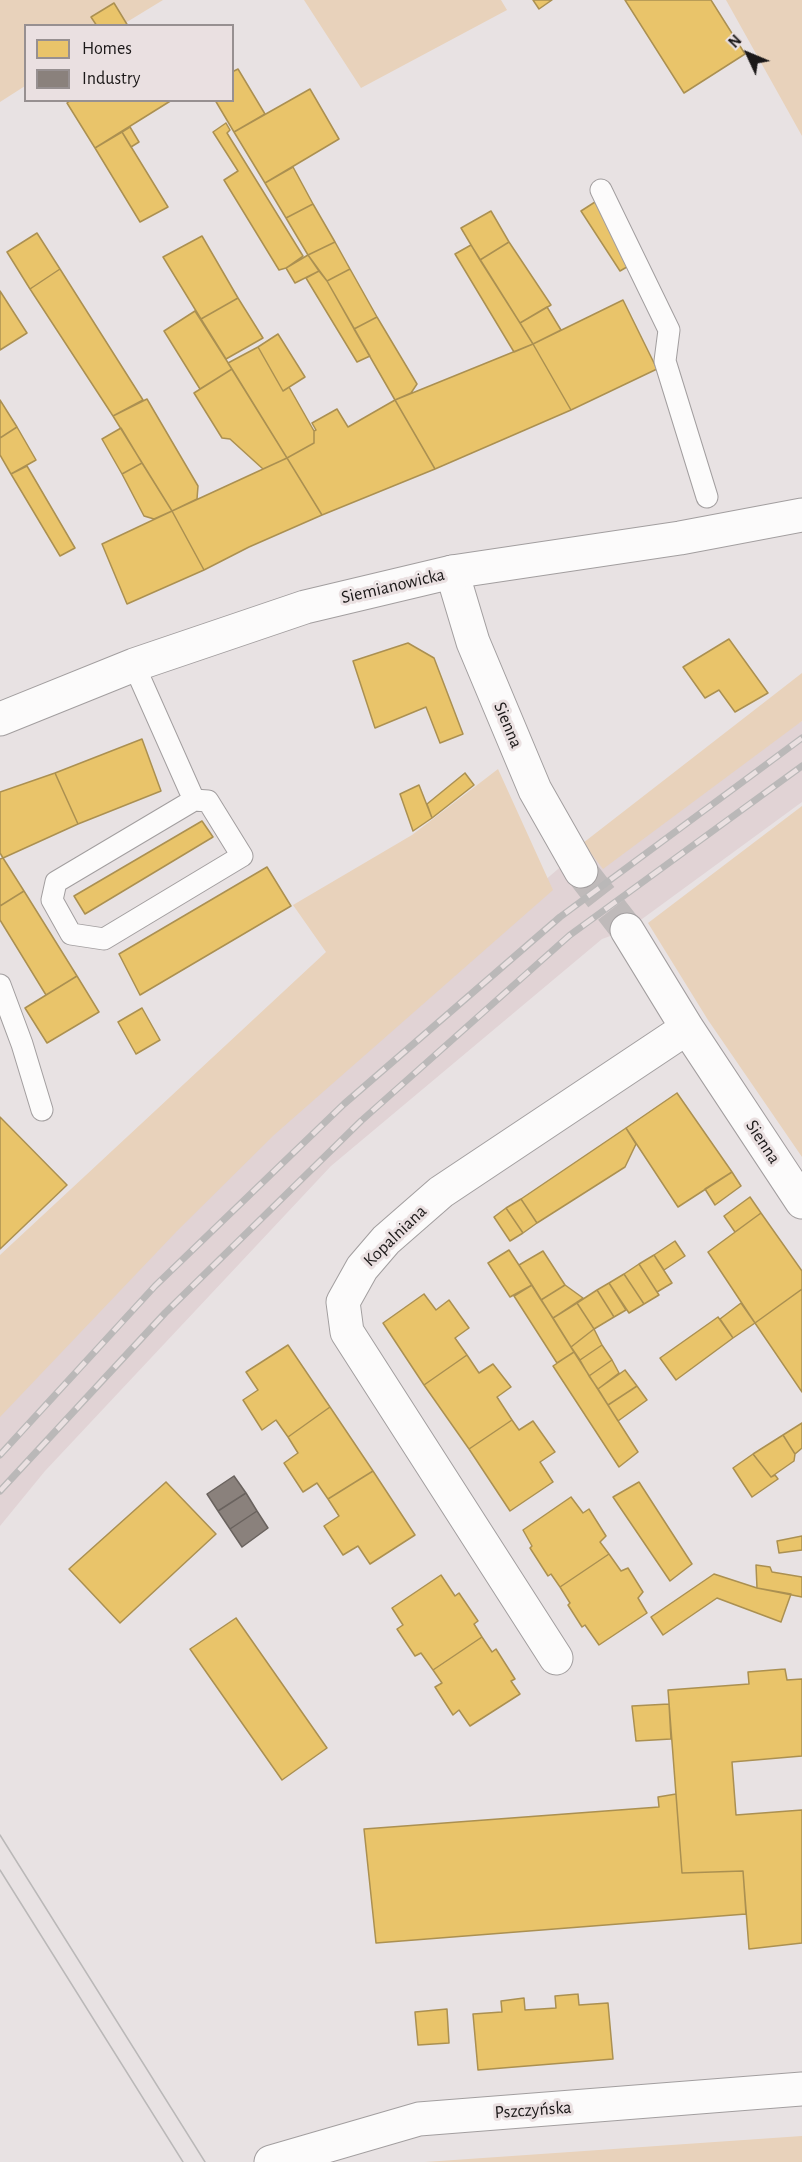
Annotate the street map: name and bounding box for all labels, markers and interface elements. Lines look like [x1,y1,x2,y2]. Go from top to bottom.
legend [24,24,234,102]
north arrow [718,24,778,84]
text: N [725,32,745,51]
text: Homes [82,40,132,58]
text: Industry [82,70,141,88]
street label: Siemianowicka [339,564,447,608]
street label: Sienna [489,699,527,751]
street label: Sienna [741,1116,785,1168]
street label: Kopalniana [359,1201,431,1271]
street label: Pszczyńska [494,2097,572,2123]

